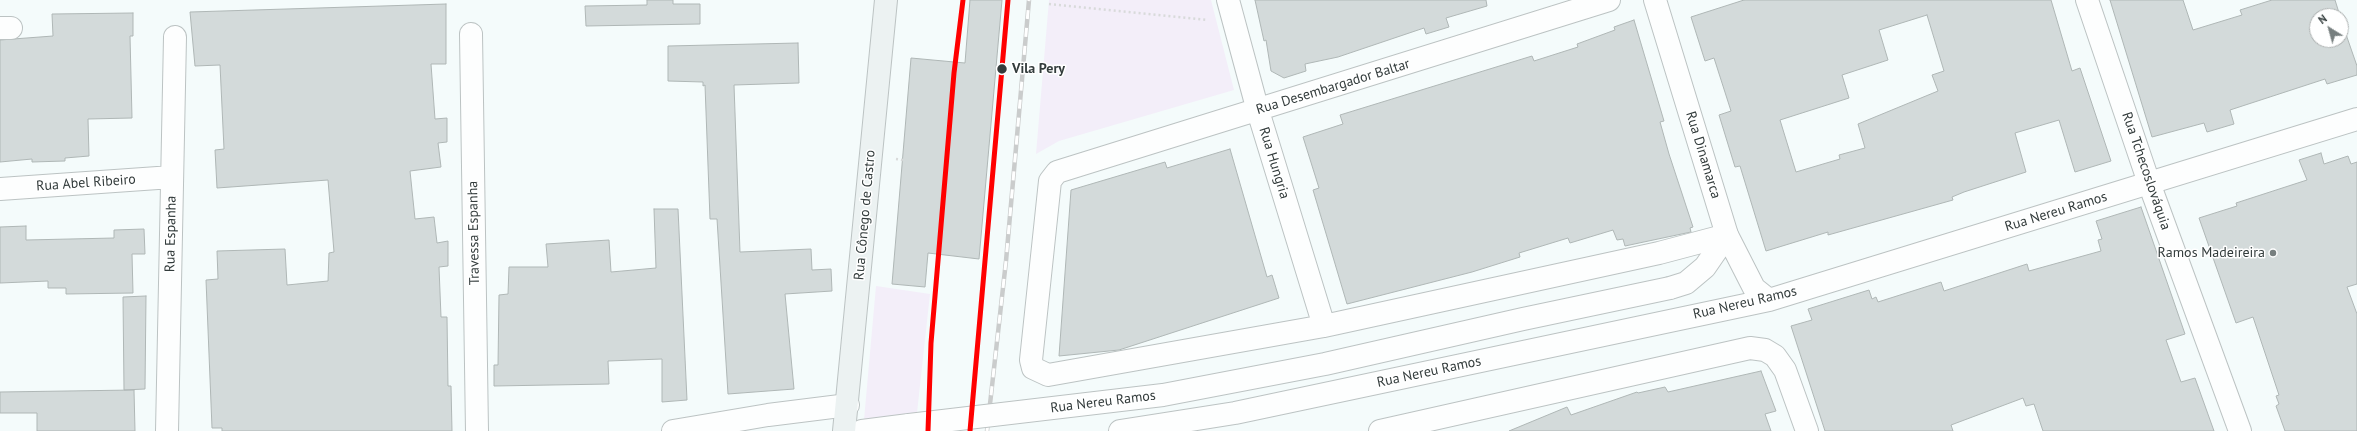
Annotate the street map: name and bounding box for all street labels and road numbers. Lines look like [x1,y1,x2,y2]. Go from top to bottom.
street label: Rua Desembargador Baltar [1254,56,1412,118]
street label: Rua Dinamarca [1682,109,1724,201]
street label: Rua Tchecoslováquia [2118,110,2174,232]
street label: Rua Hungria [1255,125,1293,201]
street label: Rua Cônego de Castro [851,149,879,281]
street label: Rua Abel Ribeiro [36,171,136,195]
street label: Travessa Espanha [465,181,483,285]
street label: Rua Nereu Ramos [2003,188,2109,236]
street label: Rua Espanha [162,196,180,272]
street label: Rua Nereu Ramos [1691,283,1799,323]
street label: Rua Nereu Ramos [1375,353,1483,391]
street label: Rua Nereu Ramos [1049,387,1157,417]

